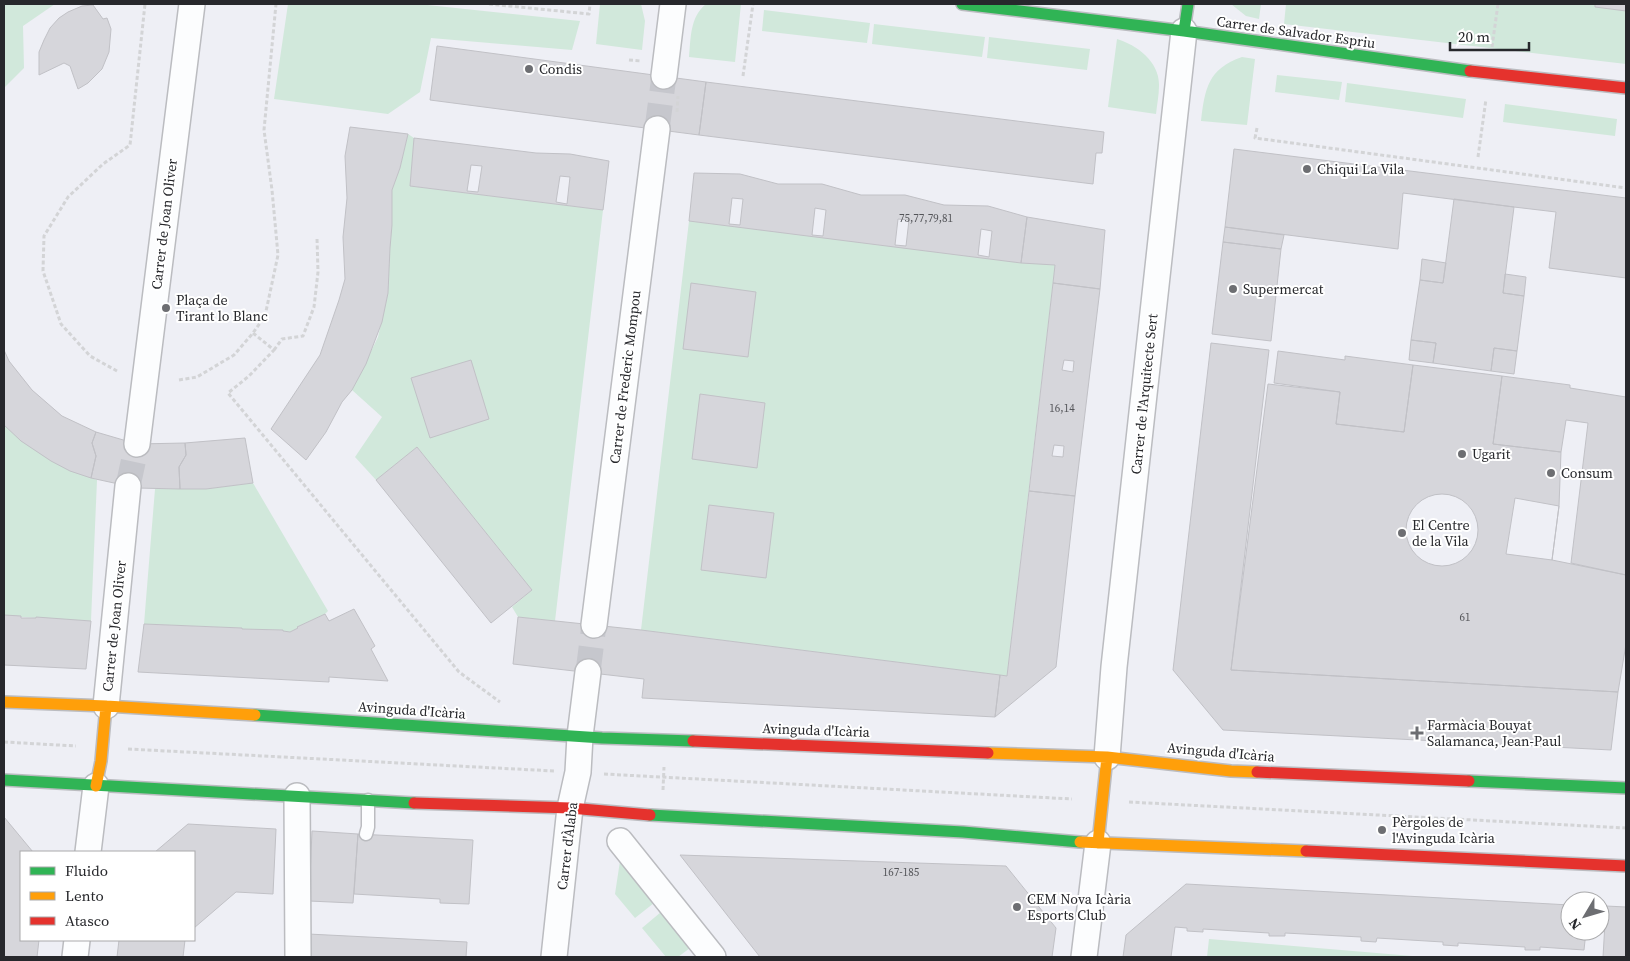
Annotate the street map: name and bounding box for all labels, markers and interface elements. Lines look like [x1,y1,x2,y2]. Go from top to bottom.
street label: Carrer de Salvador Espriu [1215,11,1377,53]
scale bar [1450,20,1529,52]
text: 20 m [1458,26,1490,47]
place label: Condis [539,59,582,79]
marker: Condis [523,63,535,75]
street label: Carrer de Joan Oliver [146,157,182,291]
place label: Chiqui La Vila [1317,159,1405,179]
marker: Chiqui La Vila [1301,163,1313,175]
house number: 75,77,79,81 [899,211,953,226]
place label: Supermercat [1243,279,1324,299]
marker: Supermercat [1227,283,1239,295]
street label: Carrer de Frederic Mompou [604,289,646,465]
place label: Plaça de Tirant lo Blanc [176,290,268,326]
marker: Plaça de Tirant lo Blanc [160,302,172,314]
street label: Carrer de l'Arquitecte Sert [1126,312,1162,475]
house number: 16,14 [1049,401,1075,416]
place label: Ugarit [1472,444,1511,464]
marker: Ugarit [1456,448,1468,460]
place label: Consum [1561,463,1613,483]
marker: Consum [1545,467,1557,479]
place label: El Centre de la Vila [1412,515,1470,551]
marker: El Centre de la Vila [1396,527,1408,539]
street label: Carrer de Joan Oliver [97,559,131,692]
house number: 61 [1460,610,1471,625]
street label: Avinguda d'Icària [357,696,467,724]
place label: Farmàcia Bouyat Salamanca, Jean-Paul [1427,715,1562,751]
street label: Avinguda d'Icària [762,718,871,742]
marker: Farmàcia Bouyat Salamanca, Jean-Paul [1411,727,1423,739]
street label: Avinguda d'Icària [1166,737,1276,767]
street label: Carrer d'Àlaba [552,800,582,891]
place label: Pèrgoles de l'Avinguda Icària [1392,812,1496,848]
marker: Pèrgoles de l'Avinguda Icària [1376,824,1388,836]
legend [20,851,195,941]
text: Fluido [65,860,108,881]
house number: 167-185 [883,865,920,880]
text: Lento [65,885,104,906]
place label: CEM Nova Icària Esports Club [1027,889,1132,925]
north arrow [1560,891,1610,941]
marker: CEM Nova Icària Esports Club [1011,901,1023,913]
text: Atasco [65,910,109,931]
text: N [1564,914,1586,934]

